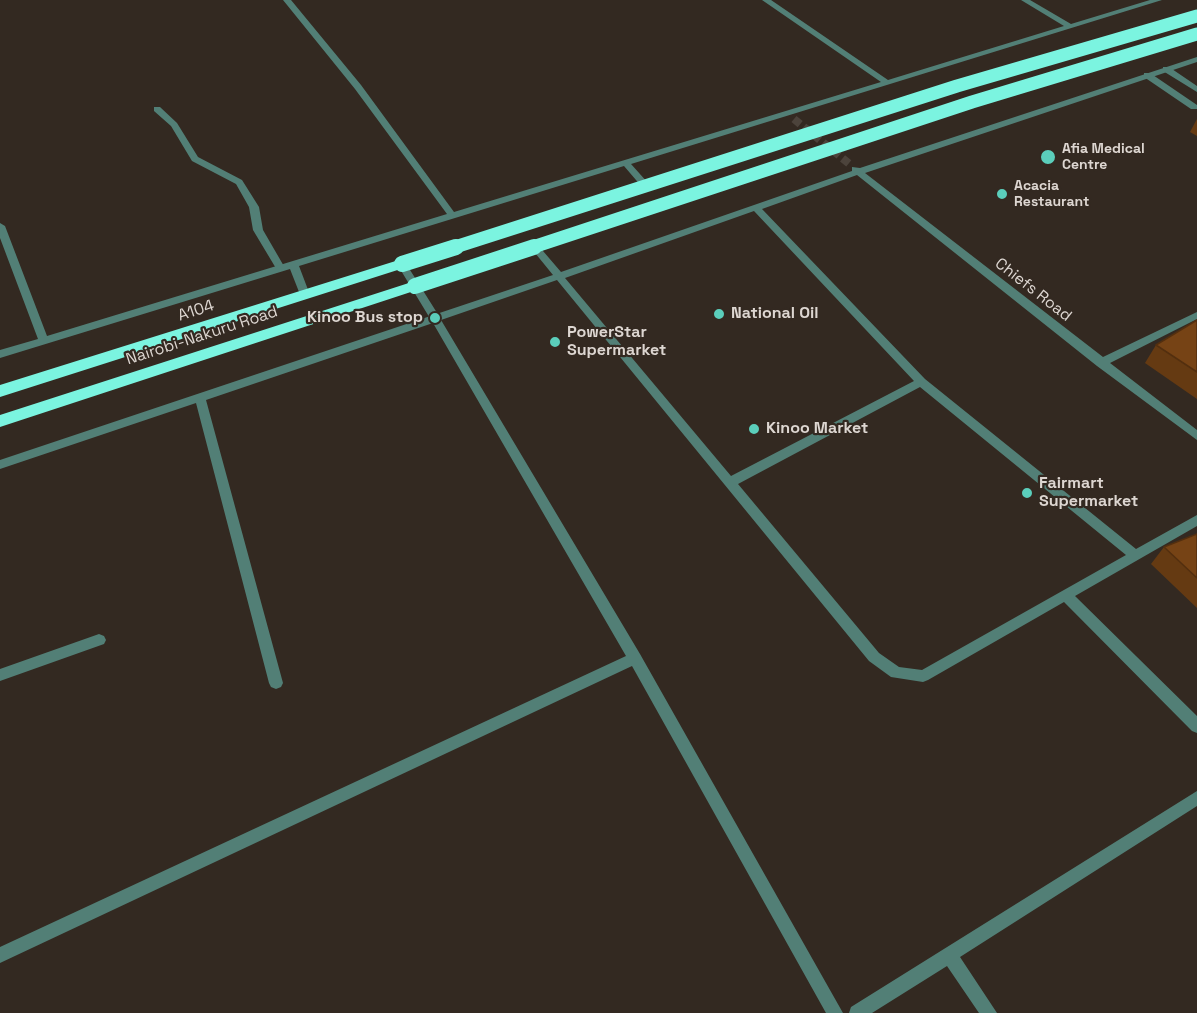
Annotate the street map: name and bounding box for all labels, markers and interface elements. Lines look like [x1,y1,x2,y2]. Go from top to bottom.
place label: Afia Medical Centre [1062,141,1145,174]
marker: Afia Medical Centre [1039,148,1057,166]
place label: Acacia Restaurant [1014,178,1089,210]
marker: Acacia Restaurant [995,187,1009,201]
street label: Chiefs Road [991,254,1075,326]
street label: A104 [175,296,217,326]
street label: Nairobi-Nakuru Road [124,302,280,370]
place label: National Oil [731,304,818,324]
marker: National Oil [712,307,726,321]
place label: Kinoo Bus stop [307,308,423,328]
marker: Kinoo Bus stop [428,311,442,325]
place label: PowerStar Supermarket [567,323,666,361]
marker: PowerStar Supermarket [548,335,562,349]
place label: Kinoo Market [766,419,868,439]
marker: Kinoo Market [747,422,761,436]
place label: Fairmart Supermarket [1039,474,1138,512]
marker: Fairmart Supermarket [1020,486,1034,500]

